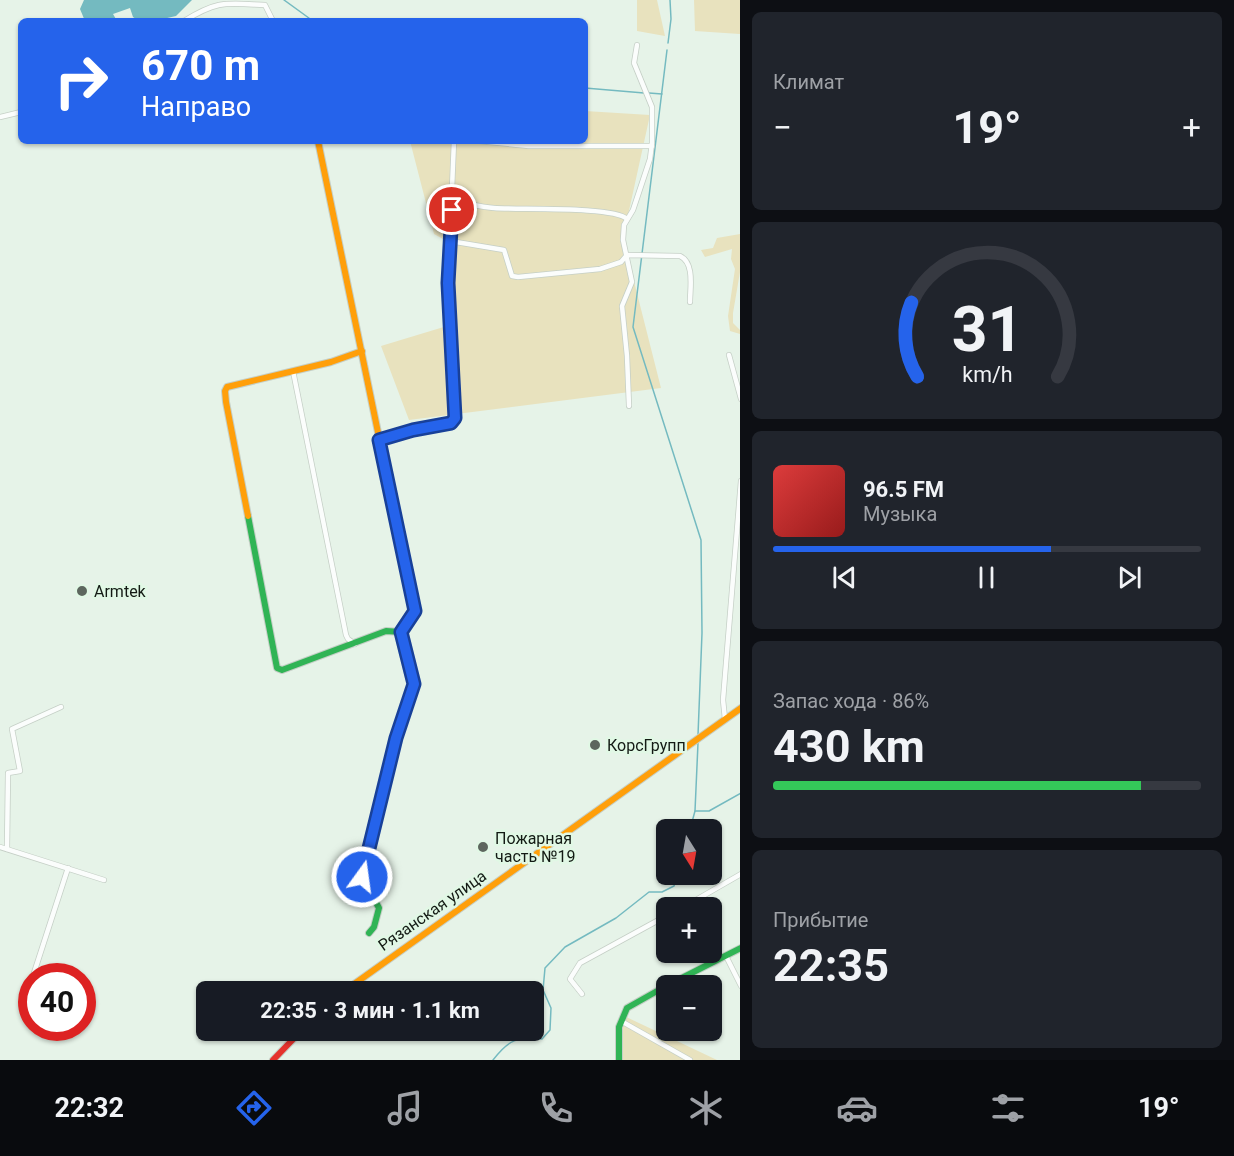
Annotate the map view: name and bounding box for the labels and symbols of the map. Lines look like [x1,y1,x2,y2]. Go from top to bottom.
pin [426,184,477,235]
place label: Armtek [94,582,147,601]
marker: Armtek [75,584,89,598]
place label: КорсГрупп [607,736,686,755]
marker: КорсГрупп [588,738,602,752]
north arrow [656,819,722,885]
place label: Пожарная часть №19 [495,829,576,866]
marker: Пожарная часть №19 [476,840,490,854]
position arrow [330,845,394,909]
street label: Рязанская улица [375,866,490,955]
speed limit sign: 40 [18,963,96,1041]

